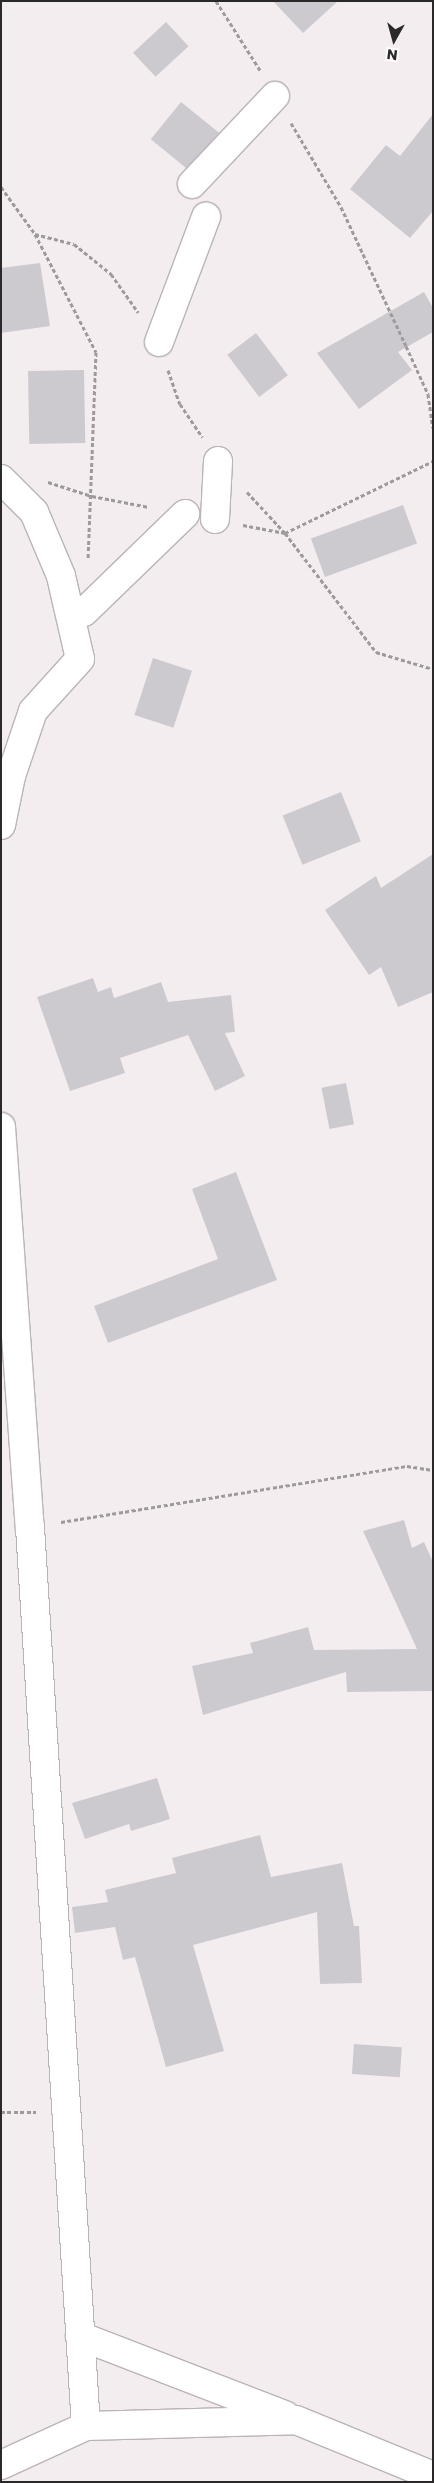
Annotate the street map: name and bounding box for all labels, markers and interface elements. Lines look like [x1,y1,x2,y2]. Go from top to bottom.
north arrow [369,15,419,65]
text: N [386,44,399,65]

